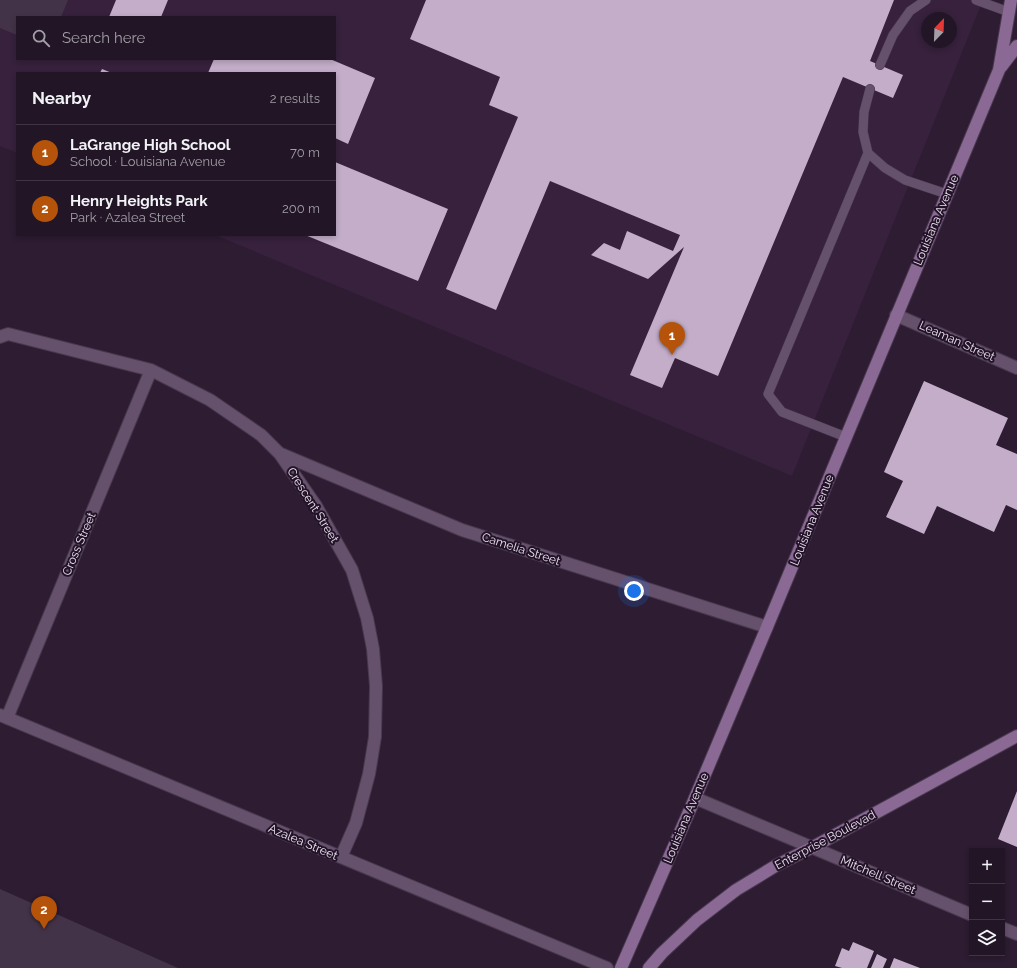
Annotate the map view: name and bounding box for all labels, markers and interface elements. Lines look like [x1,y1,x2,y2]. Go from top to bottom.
north arrow [921,12,957,48]
search box [16,16,336,60]
icon: search [30,27,52,49]
text: Search here [62,29,145,47]
text: Nearby [32,88,91,108]
text: 2 results [270,91,320,106]
text: LaGrange High School [70,136,231,154]
text: 1 [42,145,48,160]
text: 70 m [290,145,320,160]
text: School · Louisiana Avenue [70,154,225,169]
street label: Louisiana Avenue [911,173,961,267]
text: Henry Heights Park [70,192,208,210]
text: 2 [41,201,49,216]
text: 200 m [282,201,320,216]
text: Park · Azalea Street [70,210,185,225]
street label: Leaman Street [917,318,997,364]
pin: 1 [659,322,685,355]
street label: Crescent Street [284,465,342,545]
street label: Louisiana Avenue [787,472,837,568]
street label: Cross Street [59,510,99,578]
street label: Camelia Street [480,530,562,568]
your location [624,581,644,601]
street label: Louisiana Avenue [661,771,711,865]
street label: Enterprise Boulevad [772,807,878,873]
street label: Azalea Street [266,821,340,863]
map controls [969,848,1005,956]
button: + [969,848,1005,884]
street label: Mitchell Street [838,853,918,897]
button: − [969,884,1005,920]
pin: 2 [31,896,57,929]
button: layers [969,920,1005,956]

